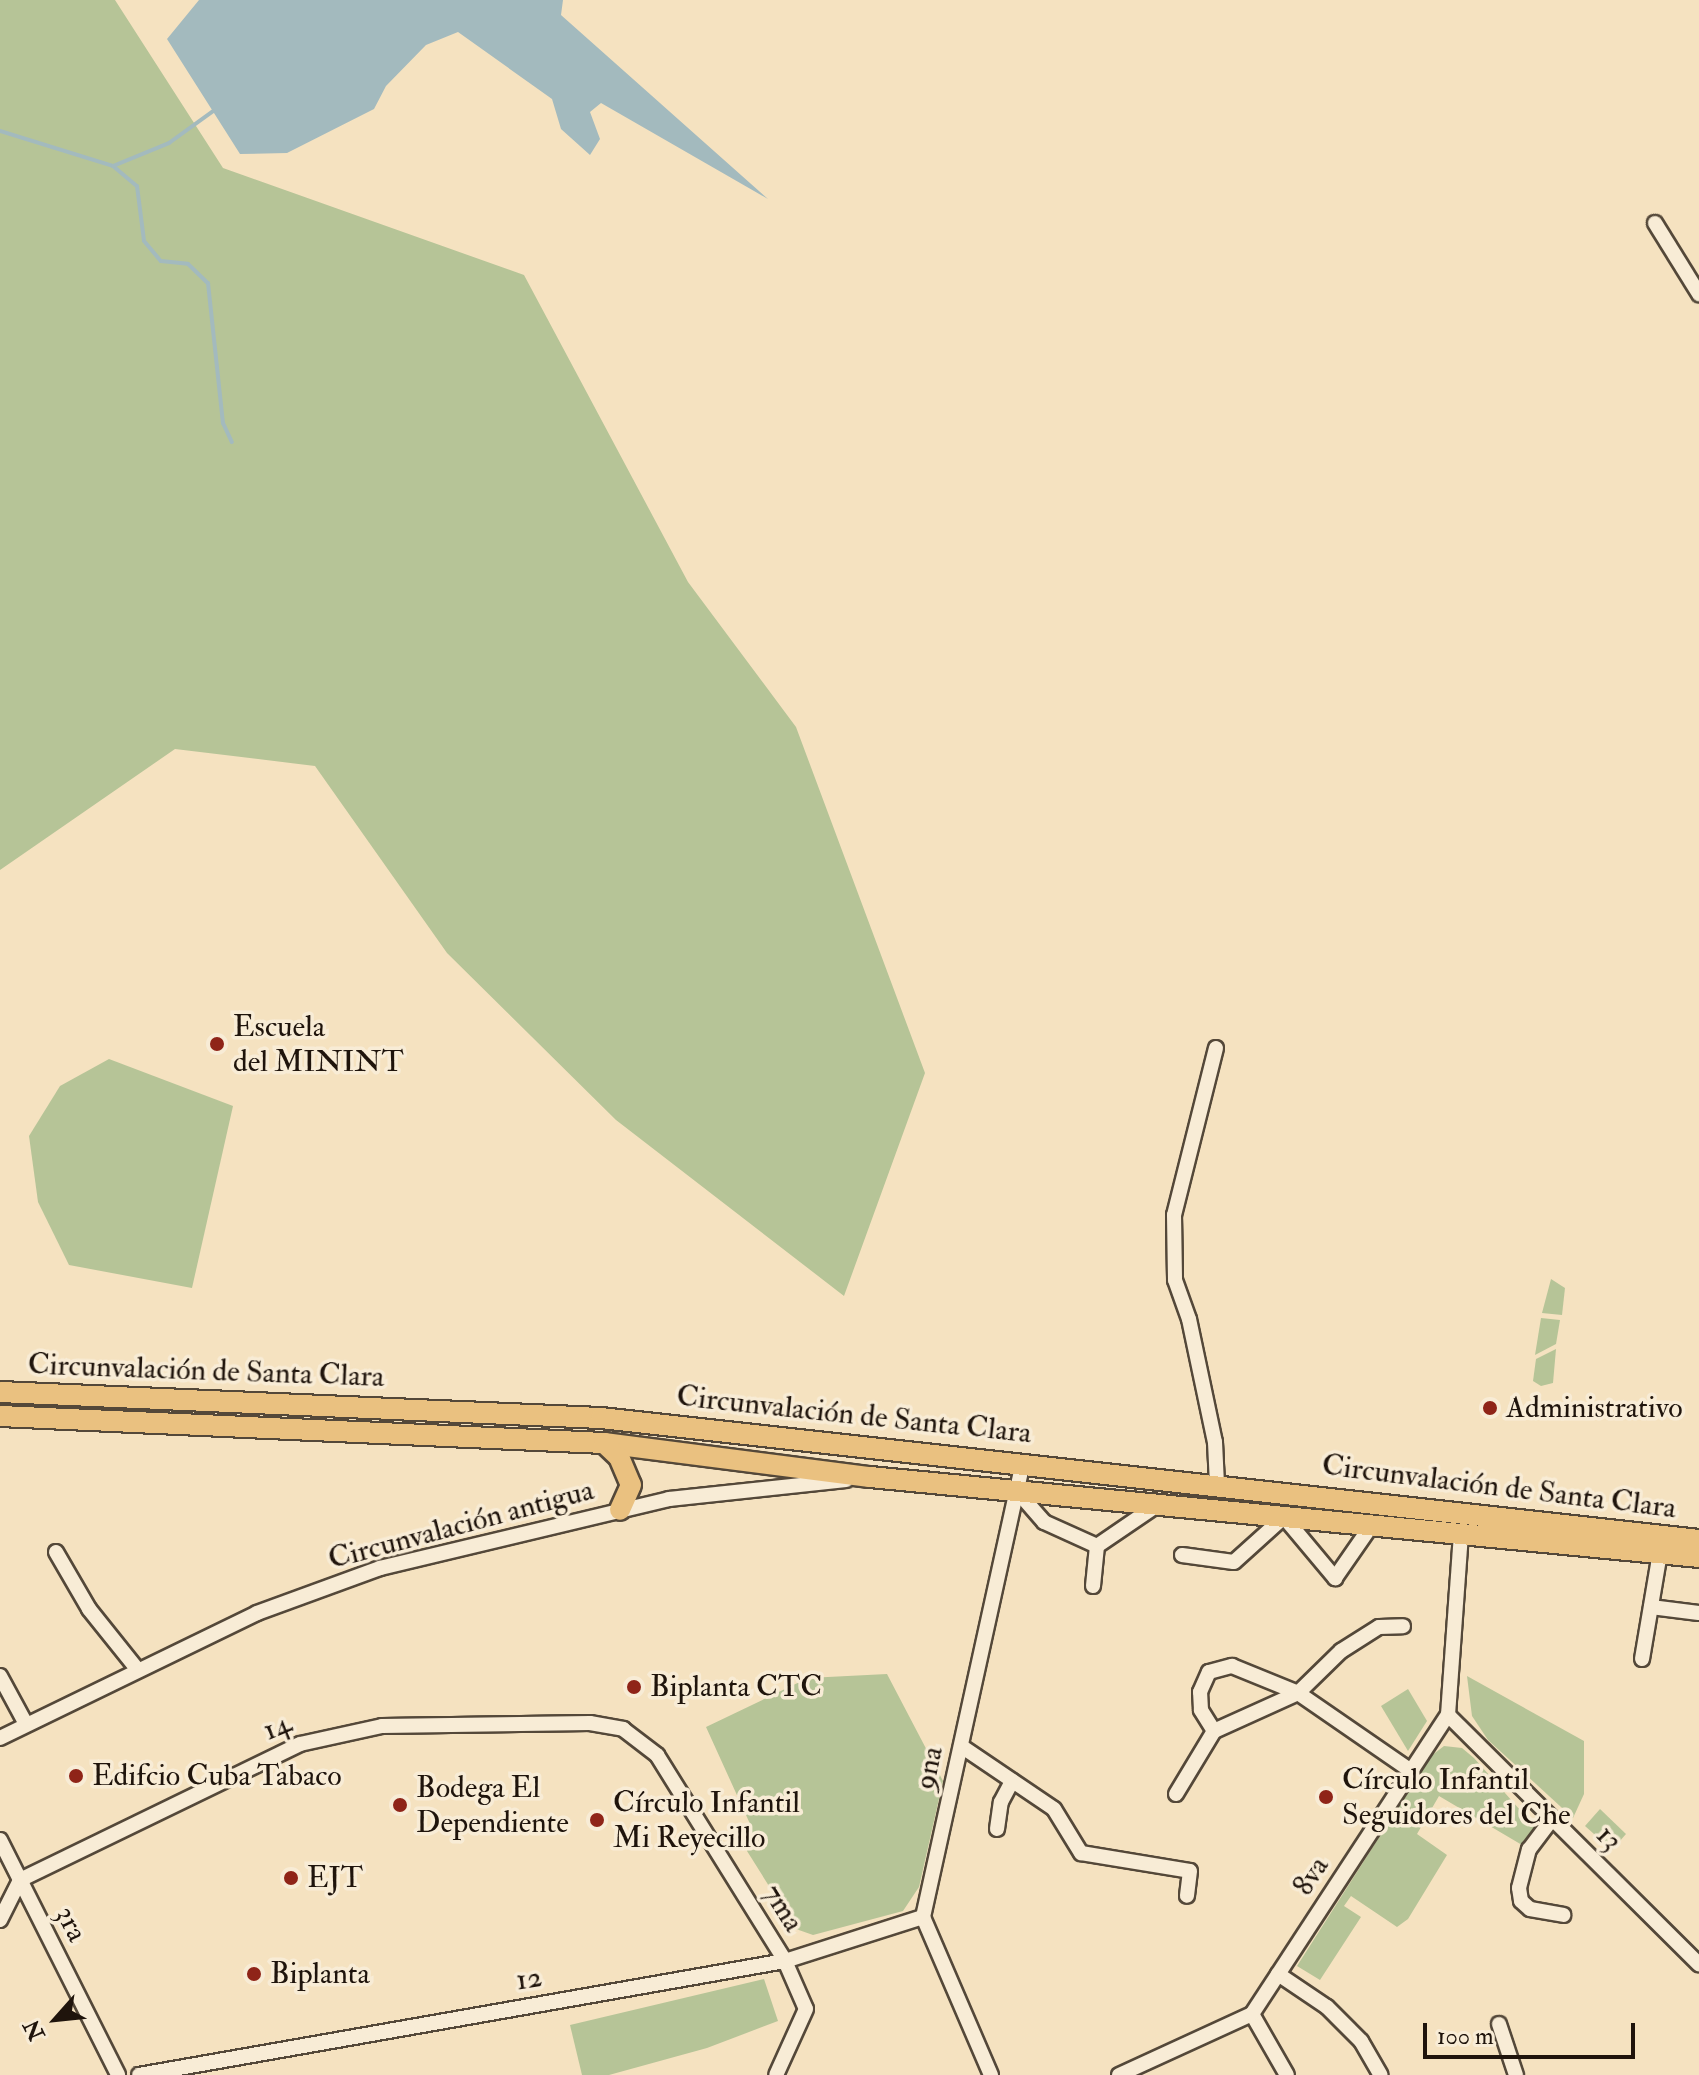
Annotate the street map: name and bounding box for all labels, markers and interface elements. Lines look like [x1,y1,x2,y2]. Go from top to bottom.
place label: Escuela del MININT [233,1009,404,1080]
marker: Escuela del MININT [208,1035,226,1053]
street label: Circunvalación de Santa Clara [27,1347,385,1395]
street label: Circunvalación de Santa Clara [675,1378,1033,1452]
place label: Administrativo [1506,1390,1683,1426]
marker: Administrativo [1481,1399,1499,1417]
street label: Circunvalación de Santa Clara [1320,1447,1678,1527]
street label: Circunvalación antigua [324,1472,598,1578]
place label: Biplanta CTC [650,1669,822,1705]
marker: Biplanta CTC [625,1678,643,1696]
street label: 14 [258,1705,296,1749]
street label: 9na [907,1743,951,1793]
place label: Edifcio Cuba Tabaco [92,1758,342,1794]
place label: Círculo Infantil Seguidores del Che [1342,1762,1571,1832]
marker: Edifcio Cuba Tabaco [67,1767,85,1785]
place label: Bodega El Dependiente [416,1770,569,1840]
place label: Círculo Infantil Mi Reyecillo [613,1785,800,1856]
marker: Círculo Infantil Seguidores del Che [1317,1788,1335,1806]
marker: Bodega El Dependiente [391,1796,409,1814]
marker: Círculo Infantil Mi Reyecillo [588,1811,606,1829]
street label: 13 [1588,1817,1630,1859]
street label: 8va [1285,1850,1337,1902]
place label: EJT [307,1860,363,1896]
marker: EJT [282,1869,300,1887]
street label: 7ma [755,1878,811,1938]
street label: 3ra [47,1900,95,1948]
place label: Biplanta [270,1956,370,1992]
street label: 12 [513,1959,545,1999]
marker: Biplanta [245,1965,263,1983]
north arrow [16,1979,96,2059]
scale bar [1427,2007,1639,2057]
text: N [18,2015,52,2045]
text: 100 m [1437,2021,1494,2052]

